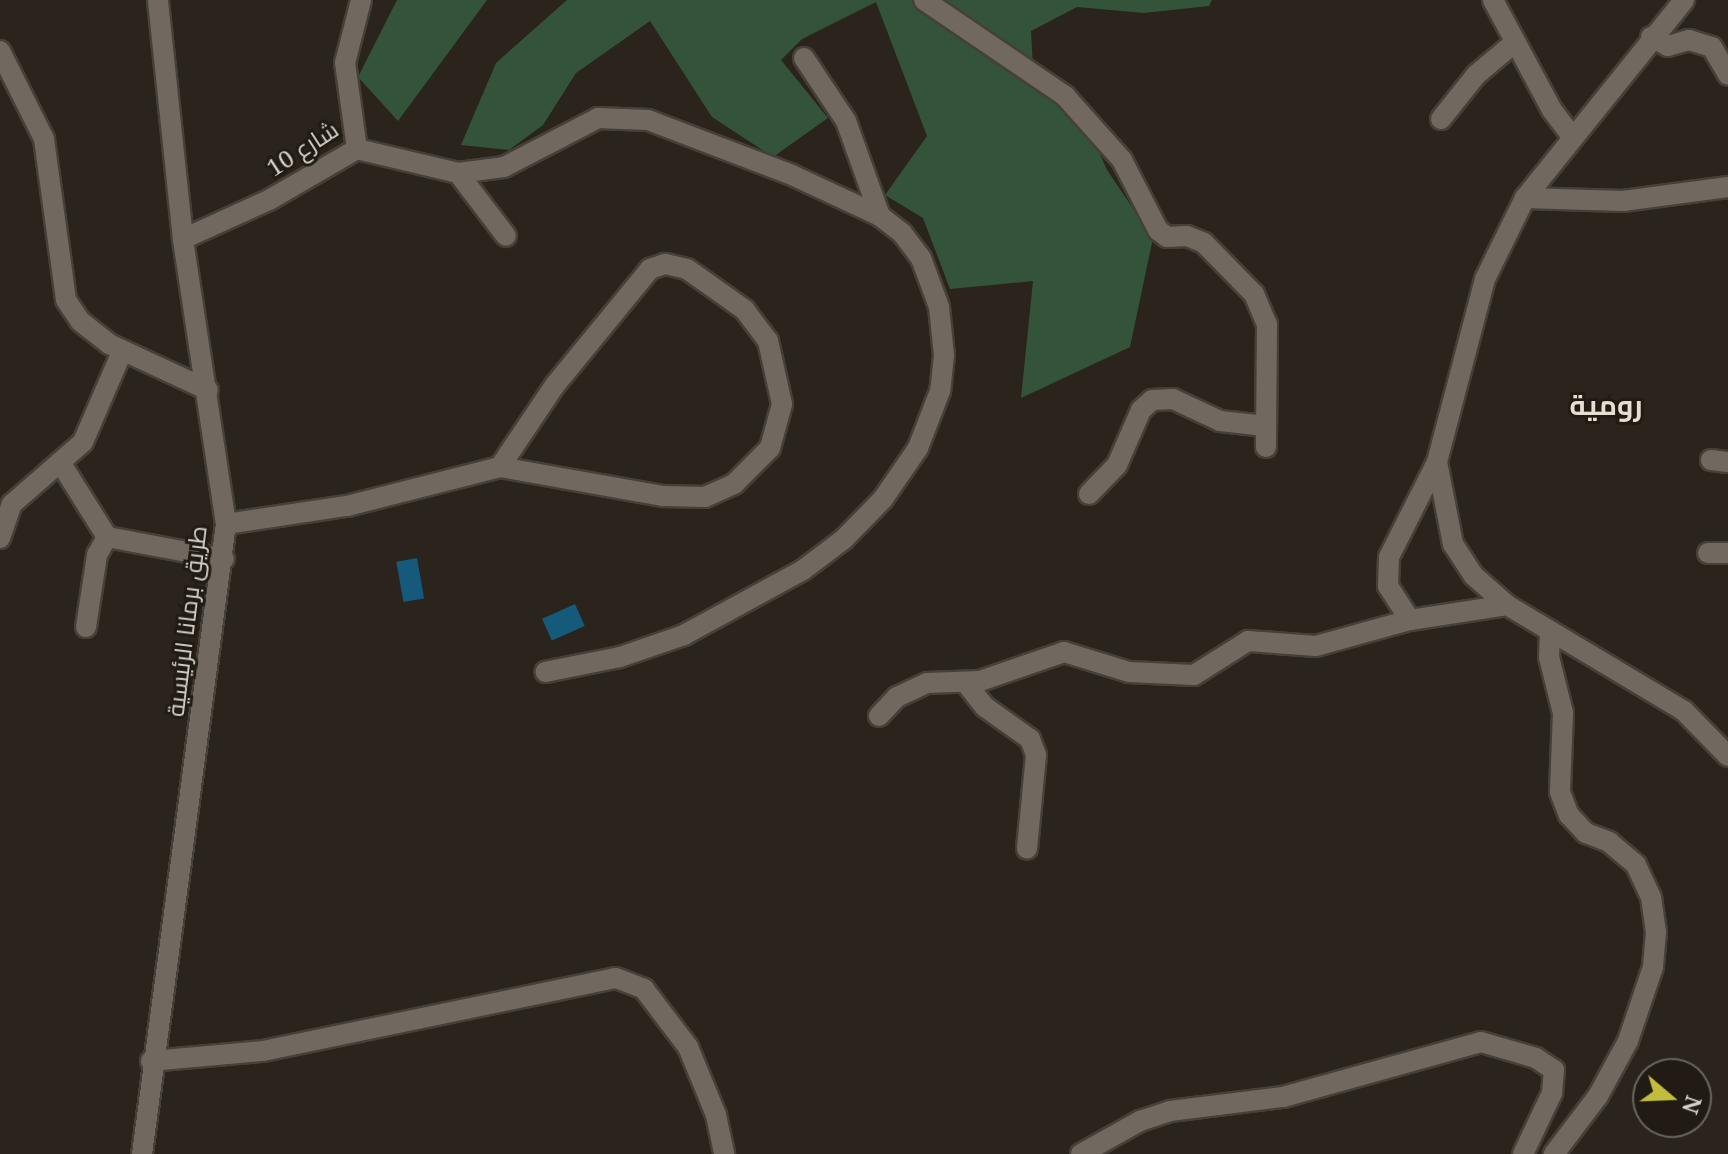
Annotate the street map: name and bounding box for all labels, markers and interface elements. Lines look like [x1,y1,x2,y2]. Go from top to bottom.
street label: شارع 10 [261,114,343,182]
district label: رومية [1570,387,1642,421]
street label: طريق برمانا الرئيسية [160,524,212,718]
north arrow [1632,1058,1712,1138]
text: N [1676,1092,1710,1118]

